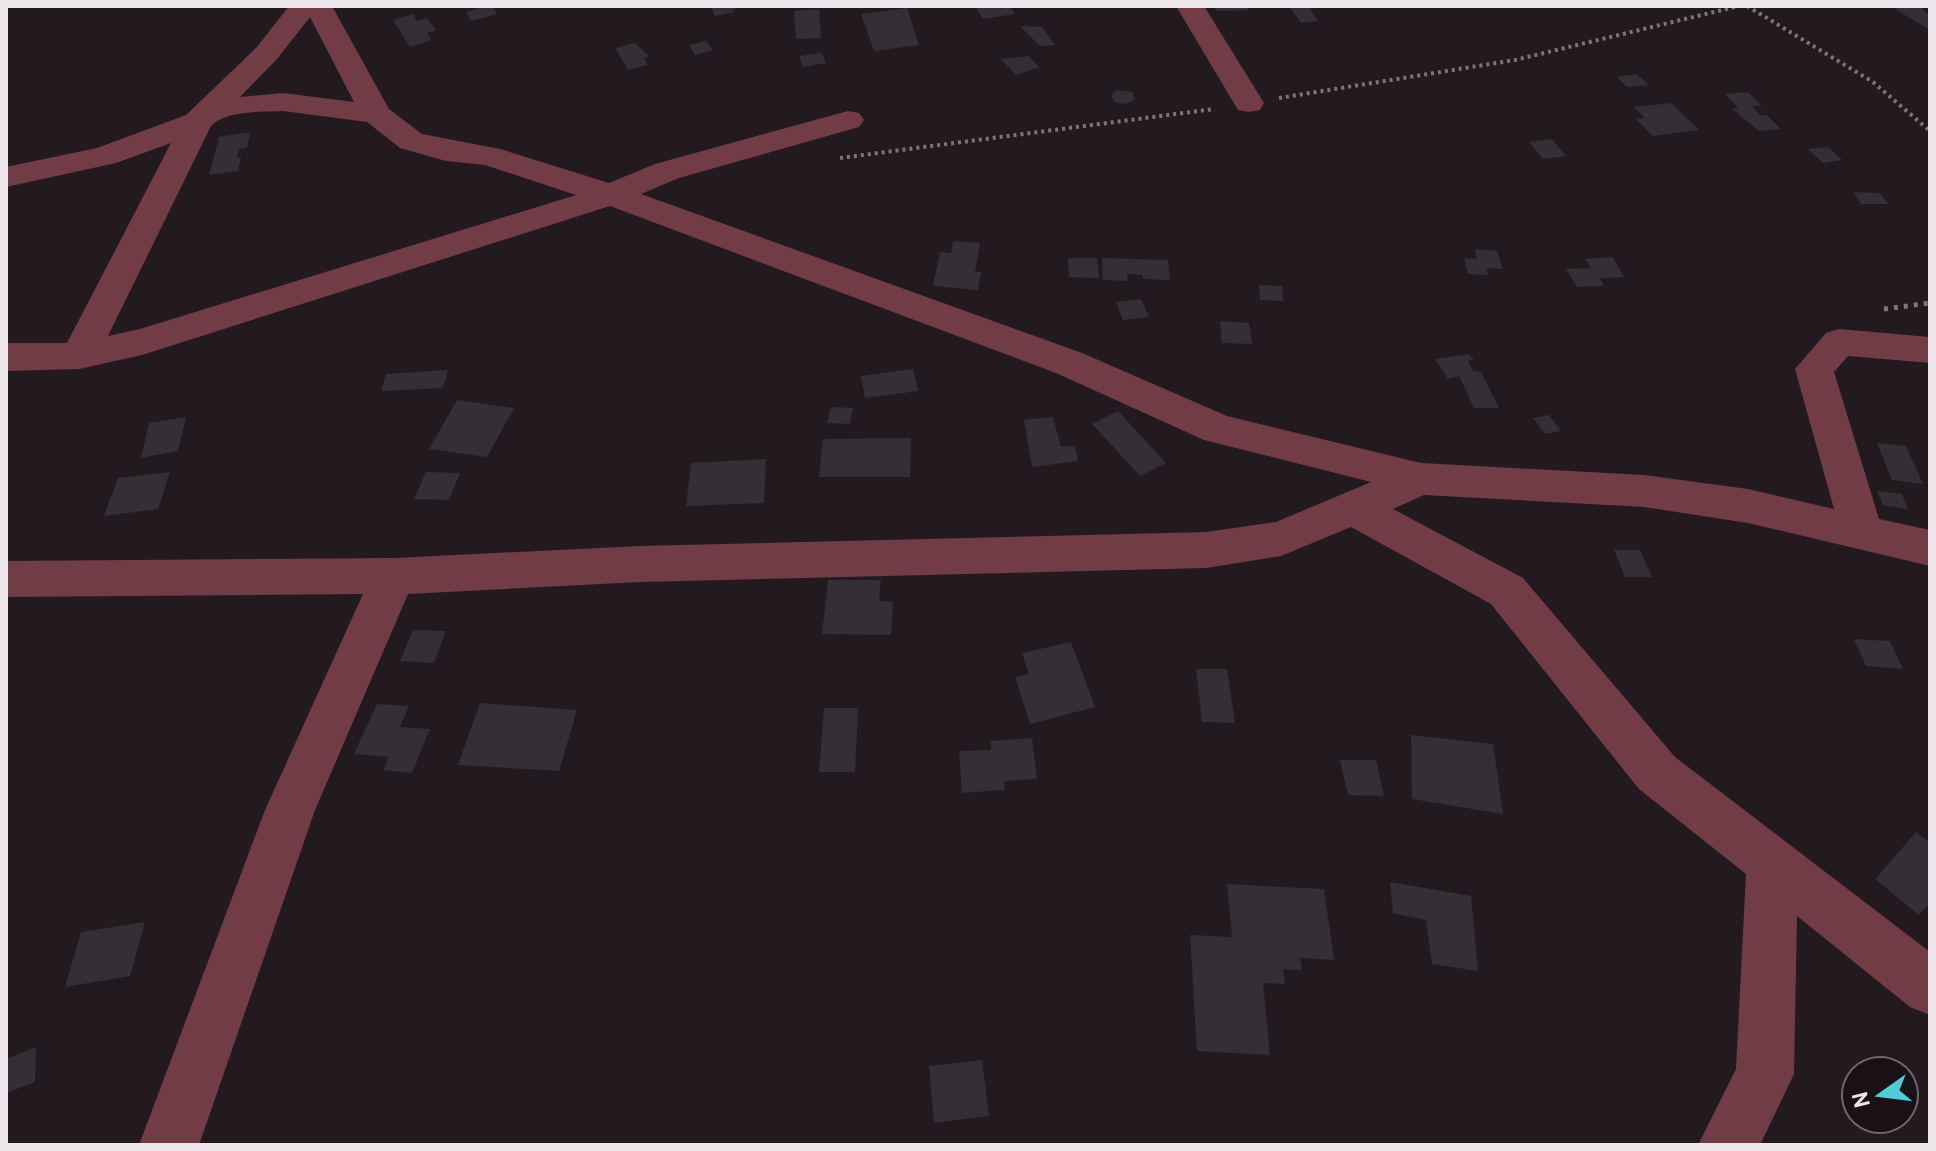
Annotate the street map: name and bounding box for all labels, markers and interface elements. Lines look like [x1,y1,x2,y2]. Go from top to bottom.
north arrow [1840,1055,1920,1135]
text: N [1848,1088,1878,1110]

